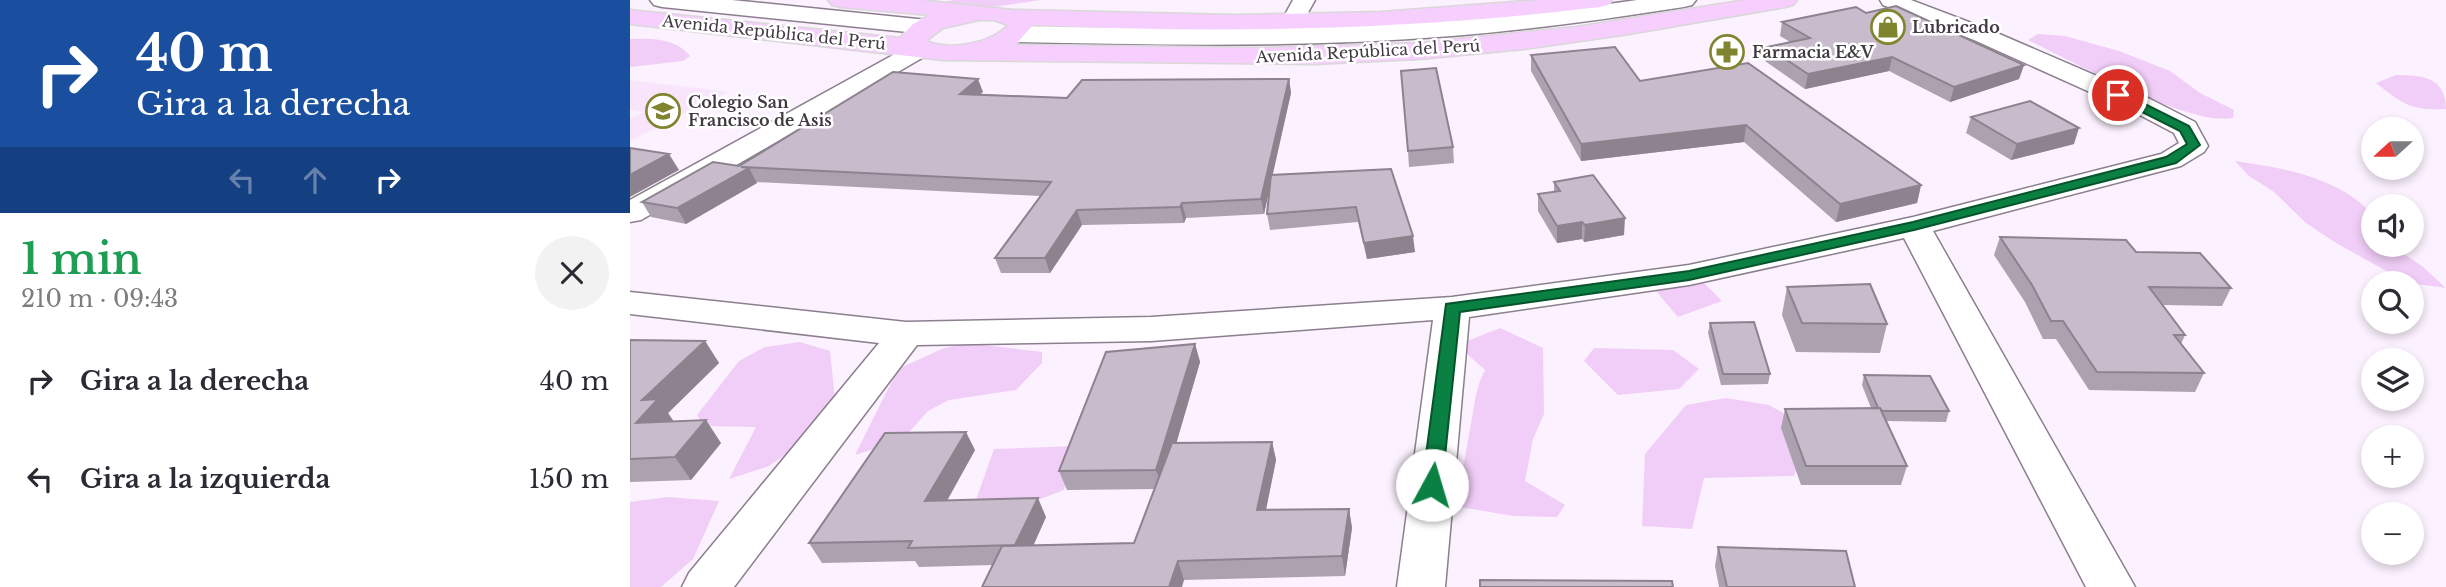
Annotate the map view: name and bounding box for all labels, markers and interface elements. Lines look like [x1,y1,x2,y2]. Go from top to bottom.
shop icon: Lubricado [1869,8,1907,46]
street label: Avenida República del Perú [660,10,887,54]
place label: Lubricado [1912,17,2000,37]
text: 40 m [136,23,273,84]
icon: right [21,28,112,119]
pharmacy icon: Farmacia E&V [1708,33,1746,71]
street label: Avenida República del Perú [1254,35,1481,67]
place label: Farmacia E&V [1752,42,1875,62]
pin [2088,65,2148,125]
icon: arrive [2099,76,2137,114]
text: Gira a la derecha [136,84,410,124]
school or university icon: Colegio San Francisco de Asis [644,92,682,130]
place label: Colegio San Francisco de Asis [688,92,832,130]
north arrow [2361,117,2424,180]
map controls [2361,117,2424,565]
icon: left [223,161,261,199]
icon: ahead [296,161,334,199]
icon: right [369,161,407,199]
button: sound [2361,194,2424,257]
text: 1 min [21,233,142,285]
button: close [535,236,609,310]
button: search [2361,271,2424,334]
text: 210 m · 09:43 [21,285,178,313]
button: layers [2361,348,2424,411]
icon: right [21,362,59,400]
text: Gira a la derecha [80,365,309,397]
text: 40 m [540,365,609,397]
button: + [2361,425,2424,488]
position arrow [1395,448,1469,522]
icon: left [21,460,59,498]
text: Gira a la izquierda [80,463,330,495]
text: 150 m [529,463,609,495]
button: − [2361,502,2424,565]

